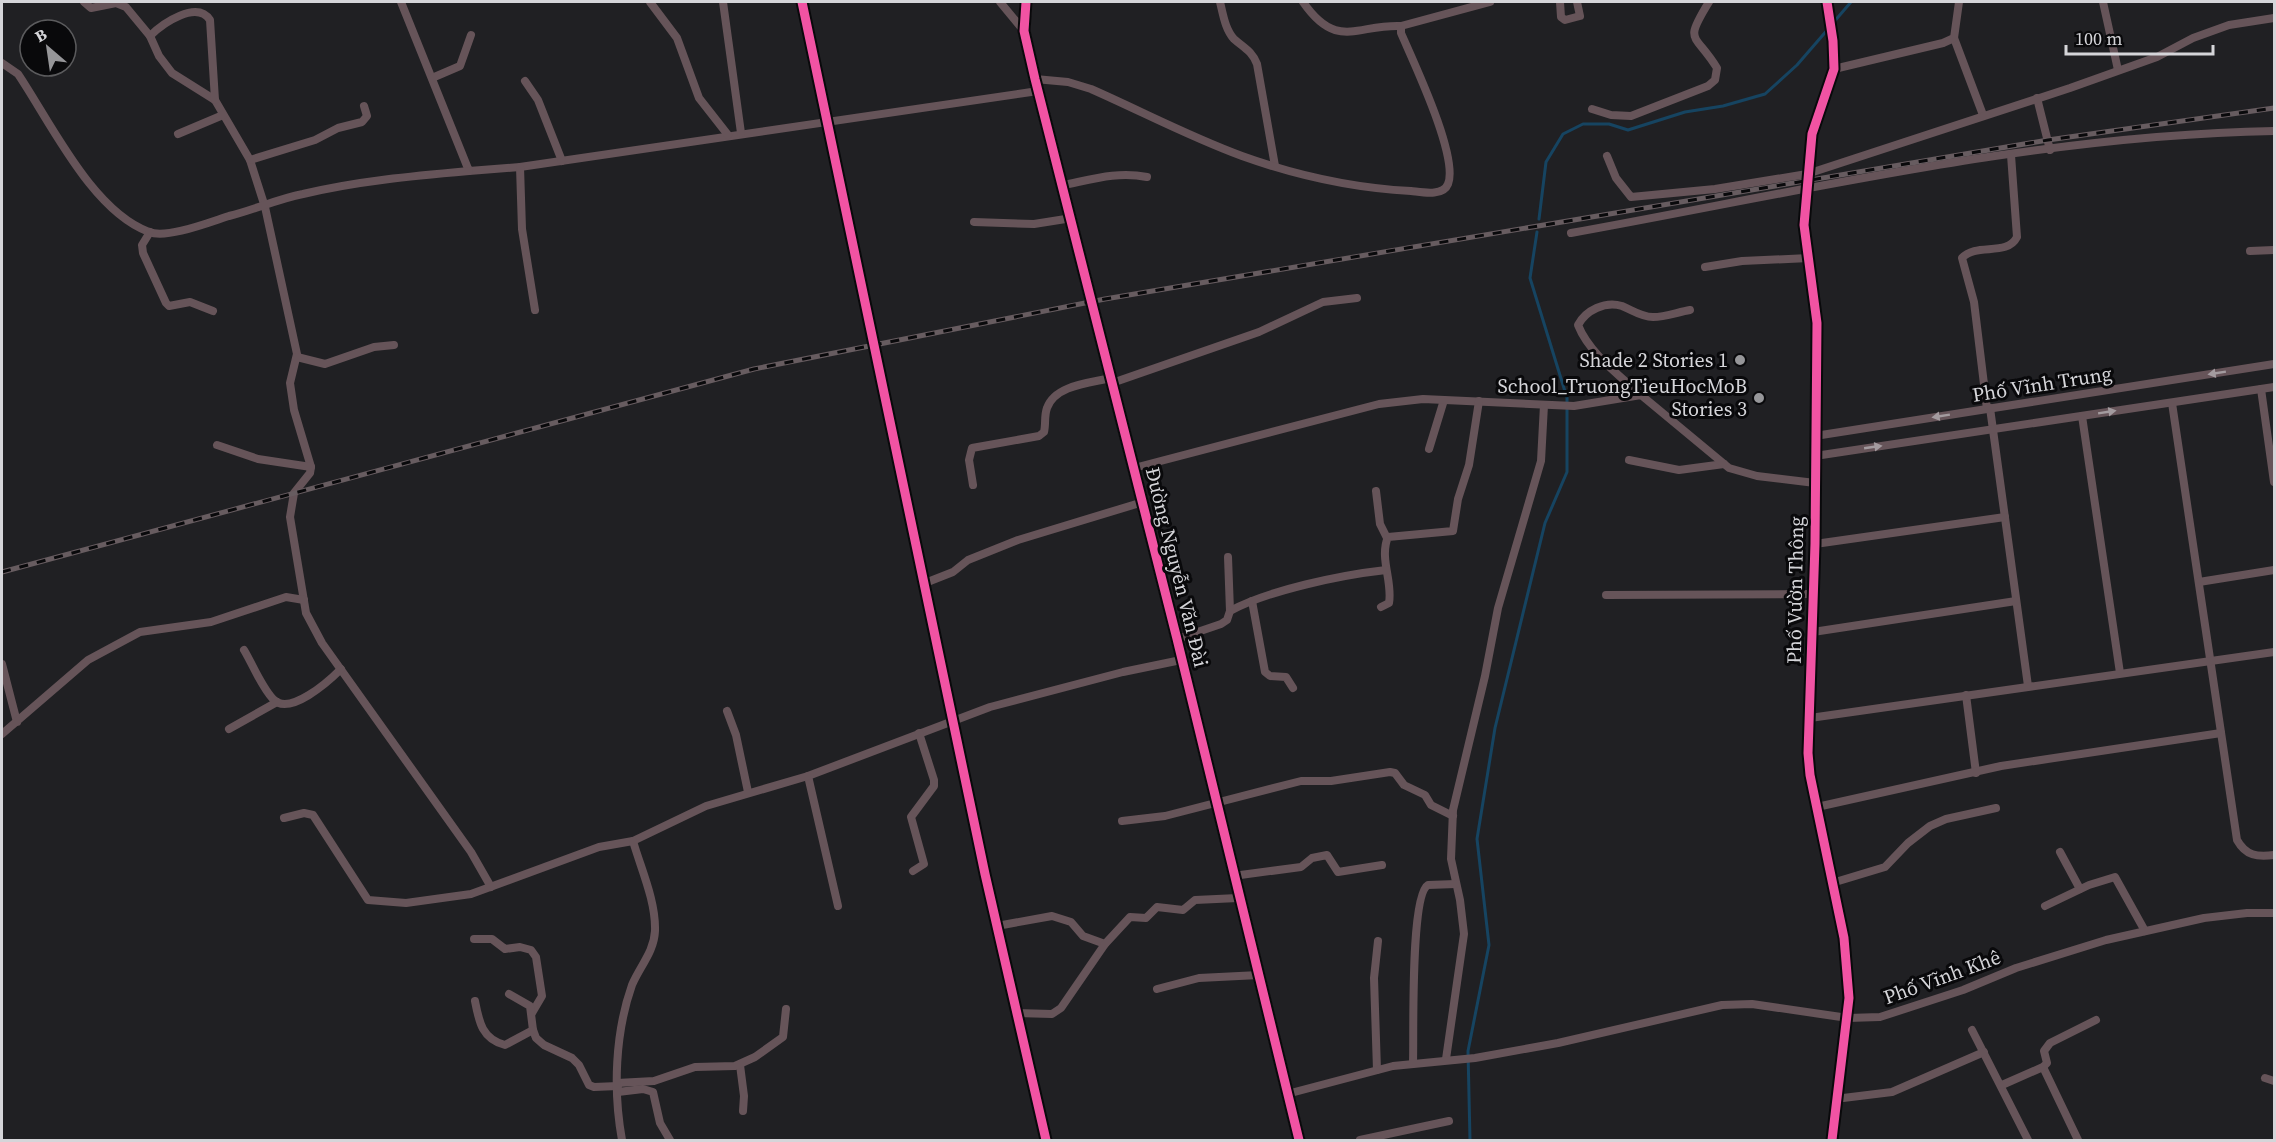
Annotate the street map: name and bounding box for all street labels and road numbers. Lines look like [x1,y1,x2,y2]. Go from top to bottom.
street label: Phố Vĩnh Trung [1970,359,2114,409]
street label: Đường Nguyễn Văn Đài [1139,464,1215,670]
street label: Phố Vườn Thông [1780,516,1810,664]
street label: Phố Vĩnh Khê [1879,943,2005,1011]

